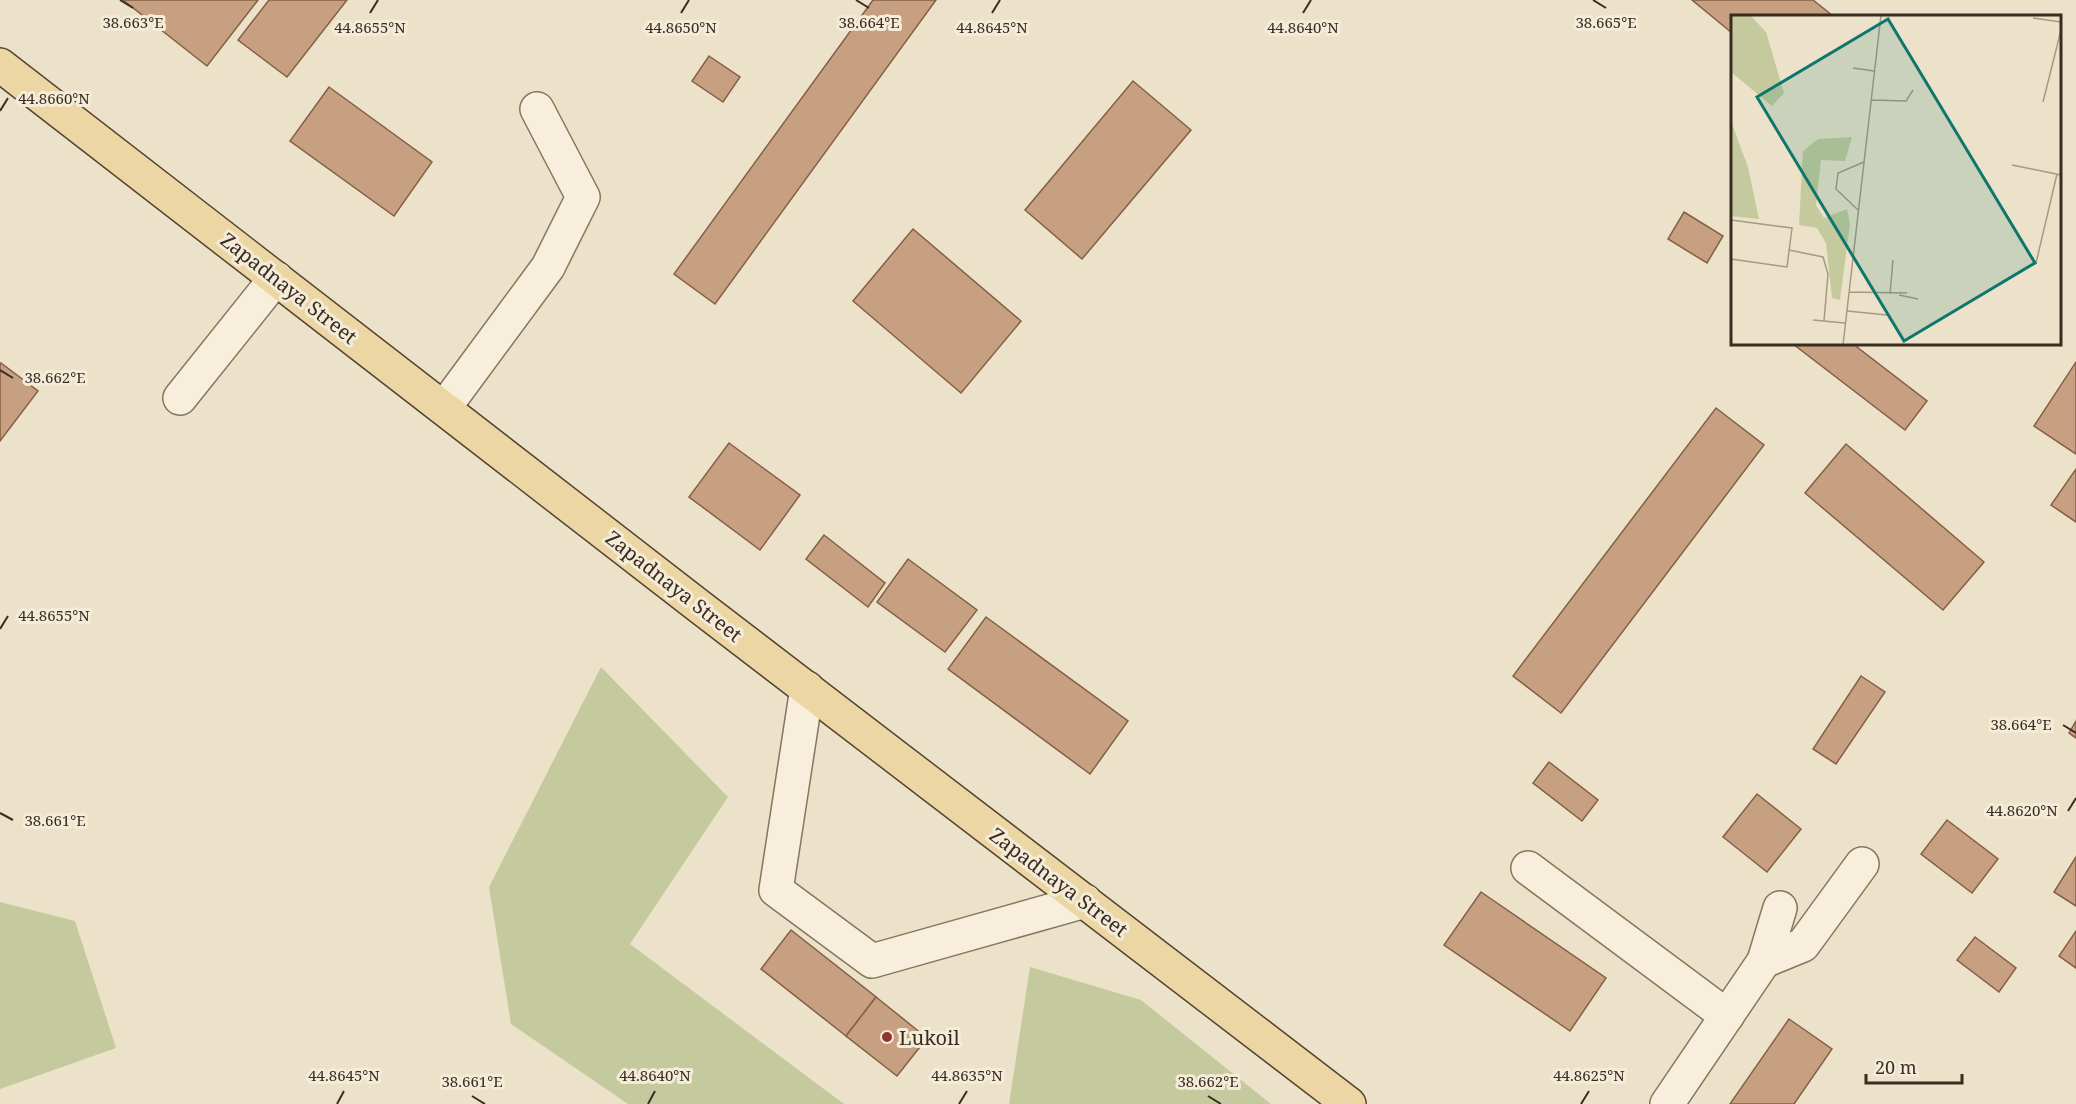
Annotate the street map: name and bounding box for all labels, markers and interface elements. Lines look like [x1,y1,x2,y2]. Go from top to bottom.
text: 38.663°E [102,12,164,32]
text: 38.664°E [838,12,900,32]
text: 38.665°E [1575,12,1637,32]
inset map [1731,15,2061,345]
text: 44.8655°N [334,17,406,37]
text: 44.8650°N [645,17,717,37]
text: 44.8645°N [956,17,1028,37]
text: 44.8640°N [1267,17,1339,37]
text: 44.8660°N [18,88,90,108]
street label: Zapadnaya Street [215,226,363,350]
text: 38.662°E [24,367,86,387]
street label: Zapadnaya Street [600,524,748,648]
text: 44.8655°N [18,605,90,625]
text: 38.664°E [1990,714,2052,734]
text: 44.8620°N [1986,800,2058,820]
text: 38.661°E [24,810,86,830]
street label: Zapadnaya Street [984,821,1134,943]
place label: Lukoil [899,1024,960,1051]
marker: Lukoil [880,1030,894,1044]
scale bar [1866,1047,1962,1085]
text: 20 m [1875,1055,1917,1079]
text: 44.8645°N [308,1065,380,1085]
text: 44.8640°N [619,1065,691,1085]
text: 44.8635°N [931,1065,1003,1085]
text: 44.8625°N [1553,1065,1625,1085]
text: 38.661°E [441,1071,503,1091]
text: 38.662°E [1177,1071,1239,1091]

